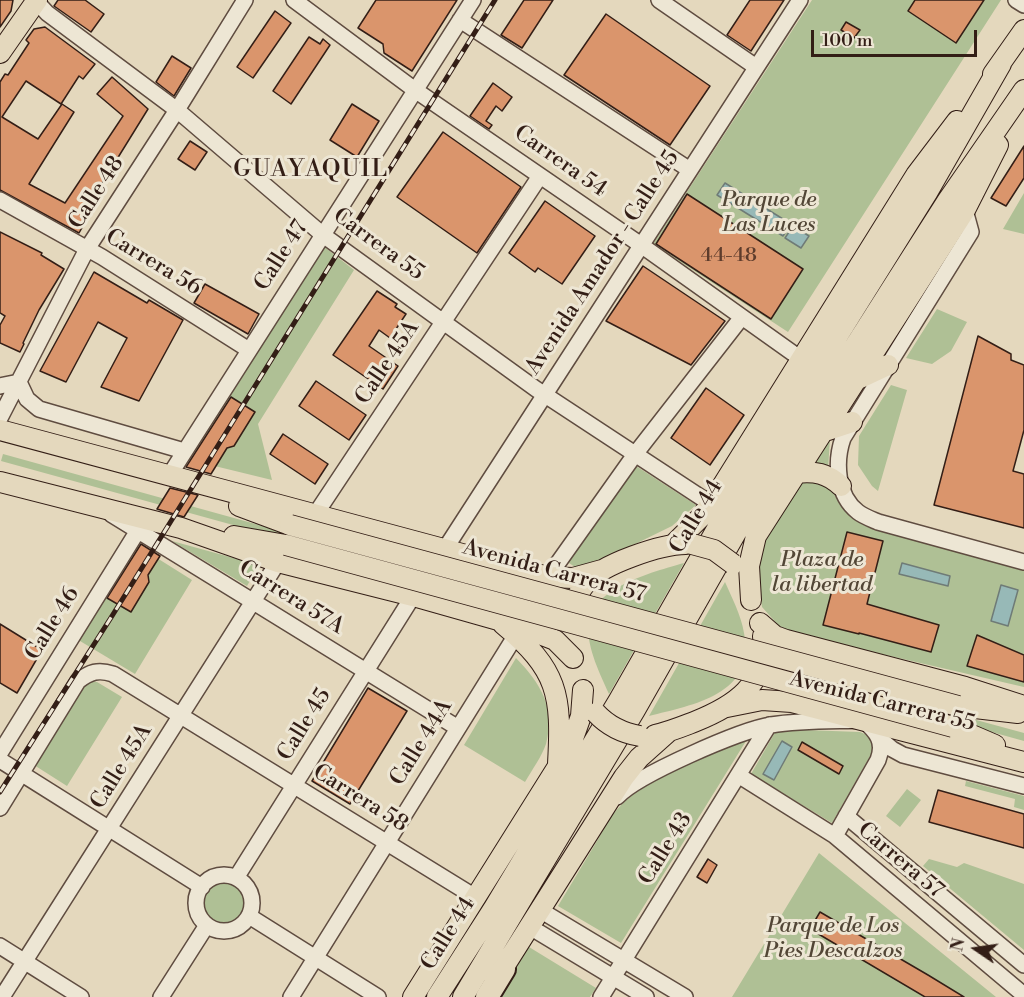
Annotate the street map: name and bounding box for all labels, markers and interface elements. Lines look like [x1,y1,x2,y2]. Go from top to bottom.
scale bar [814,18,980,56]
text: 100 m [822,29,873,52]
street label: Carrera 54 [508,120,612,204]
street label: Avenida Amador - Calle 45 [521,146,685,380]
street label: Calle 48 [64,152,130,234]
district label: GUAYAQUIL [233,156,389,184]
park label: Parque de Las Luces [721,188,817,240]
street label: Carrera 55 [327,203,429,287]
street label: Calle 47 [250,216,314,296]
street label: Carrera 56 [100,224,206,302]
house number: 44-48 [701,244,757,268]
street label: Calle 45A [350,316,426,410]
street label: Calle 44 [665,475,729,559]
street label: Avenida Carrera 57 [460,535,648,609]
park label: Plaza de la libertad [772,548,872,600]
street label: Carrera 57A [233,555,349,641]
street label: Calle 46 [20,583,86,665]
street label: Avenida Carrera 55 [787,666,977,738]
street label: Calle 45 [273,684,337,766]
street label: Calle 44A [385,695,459,791]
street label: Calle 45A [86,720,158,814]
street label: Carrera 58 [308,759,412,839]
street label: Calle 43 [634,808,698,890]
street label: Carrera 57 [852,817,948,905]
street label: Calle 44 [416,892,482,976]
park label: Parque de Los Pies Descalzos [764,914,902,966]
north arrow [946,919,1006,979]
text: N [947,937,970,953]

